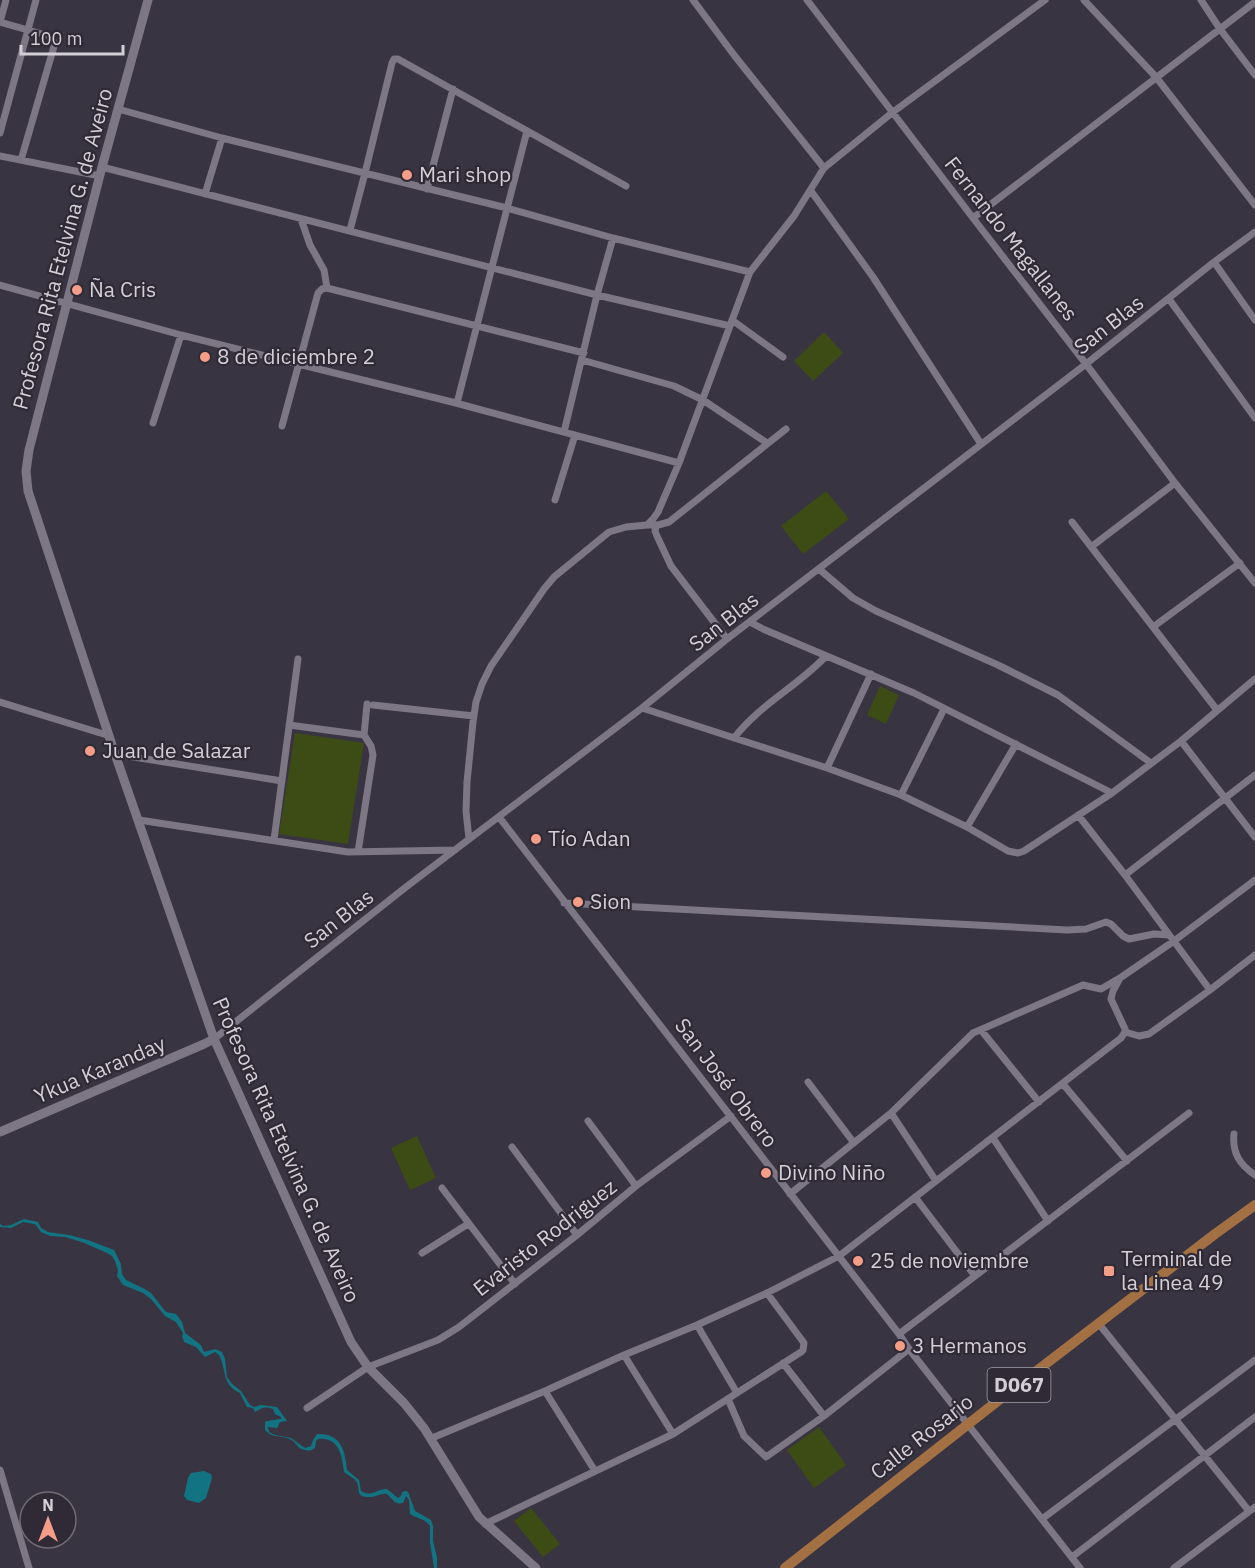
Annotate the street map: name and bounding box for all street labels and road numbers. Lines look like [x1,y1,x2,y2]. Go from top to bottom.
street label: Profesora Rita Etelvina G. de Aveiro [6,85,118,412]
street label: Fernando Magallanes [939,151,1085,326]
street label: San Blas [1068,288,1149,360]
street label: San Blas [683,585,764,657]
street label: San Blas [298,882,379,954]
street label: Profesora Rita Etelvina G. de Aveiro [207,992,367,1307]
street label: San José Obrero [669,1012,785,1153]
street label: Ykua Karanday [30,1029,170,1109]
street label: Evaristo Rodriguez [467,1172,622,1302]
road number: D067 [988,1368,1050,1402]
street label: Calle Rosario [864,1387,979,1485]

